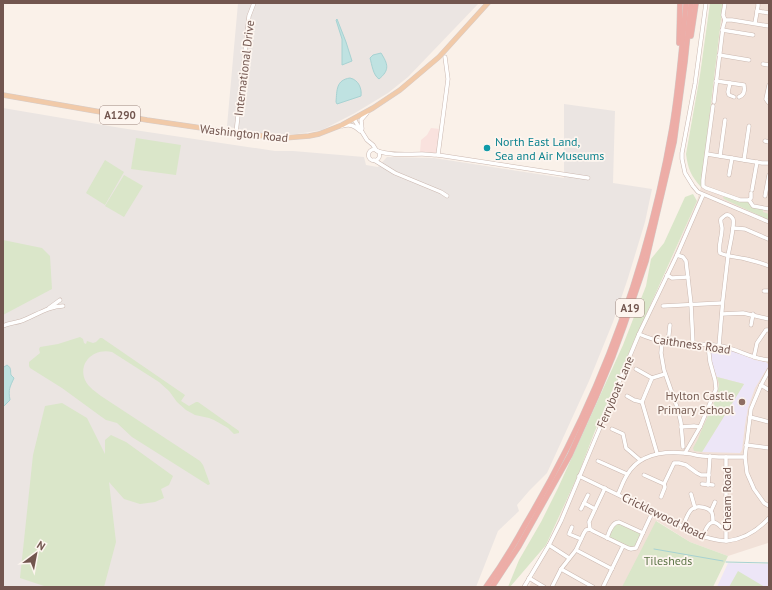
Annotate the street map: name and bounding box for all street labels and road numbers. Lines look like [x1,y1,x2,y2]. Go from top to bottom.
street label: International Drive [231,19,257,117]
road number: A1290 [100,106,140,124]
street label: Washington Road [199,121,289,145]
road number: A19 [616,299,644,317]
street label: Caithness Road [652,331,732,357]
street label: Ferryboat Lane [593,354,637,430]
street label: Cheam Road [719,467,734,531]
street label: Cricklewood Road [620,489,708,543]

